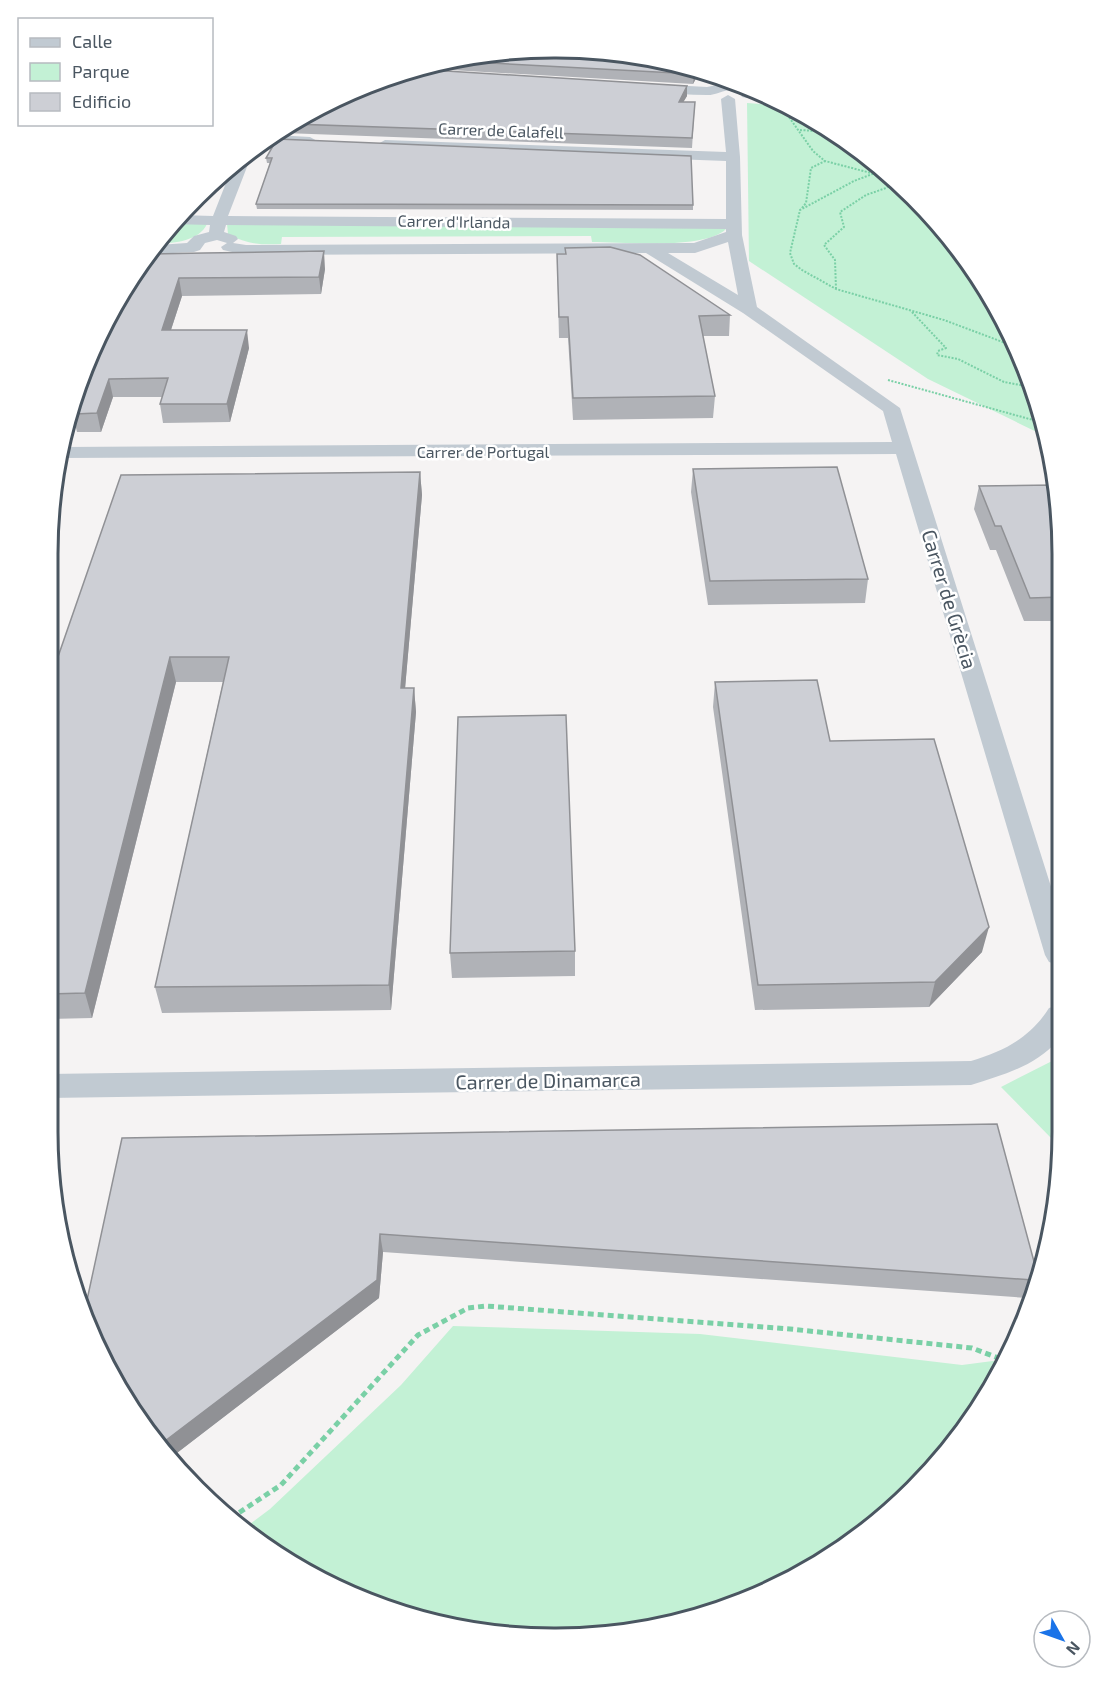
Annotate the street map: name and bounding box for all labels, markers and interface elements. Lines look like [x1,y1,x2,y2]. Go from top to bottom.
legend [18,18,213,126]
text: Calle [72,30,113,52]
text: Parque [72,60,130,82]
text: Edificio [72,90,131,112]
street label: Carrer de Calafell [438,118,564,142]
street label: Carrer d'Irlanda [397,211,511,231]
street label: Carrer de Portugal [417,442,550,461]
street label: Carrer de Grècia [917,526,983,672]
street label: Carrer de Dinamarca [455,1066,641,1094]
north arrow [1032,1609,1092,1669]
text: N [1063,1638,1085,1659]

